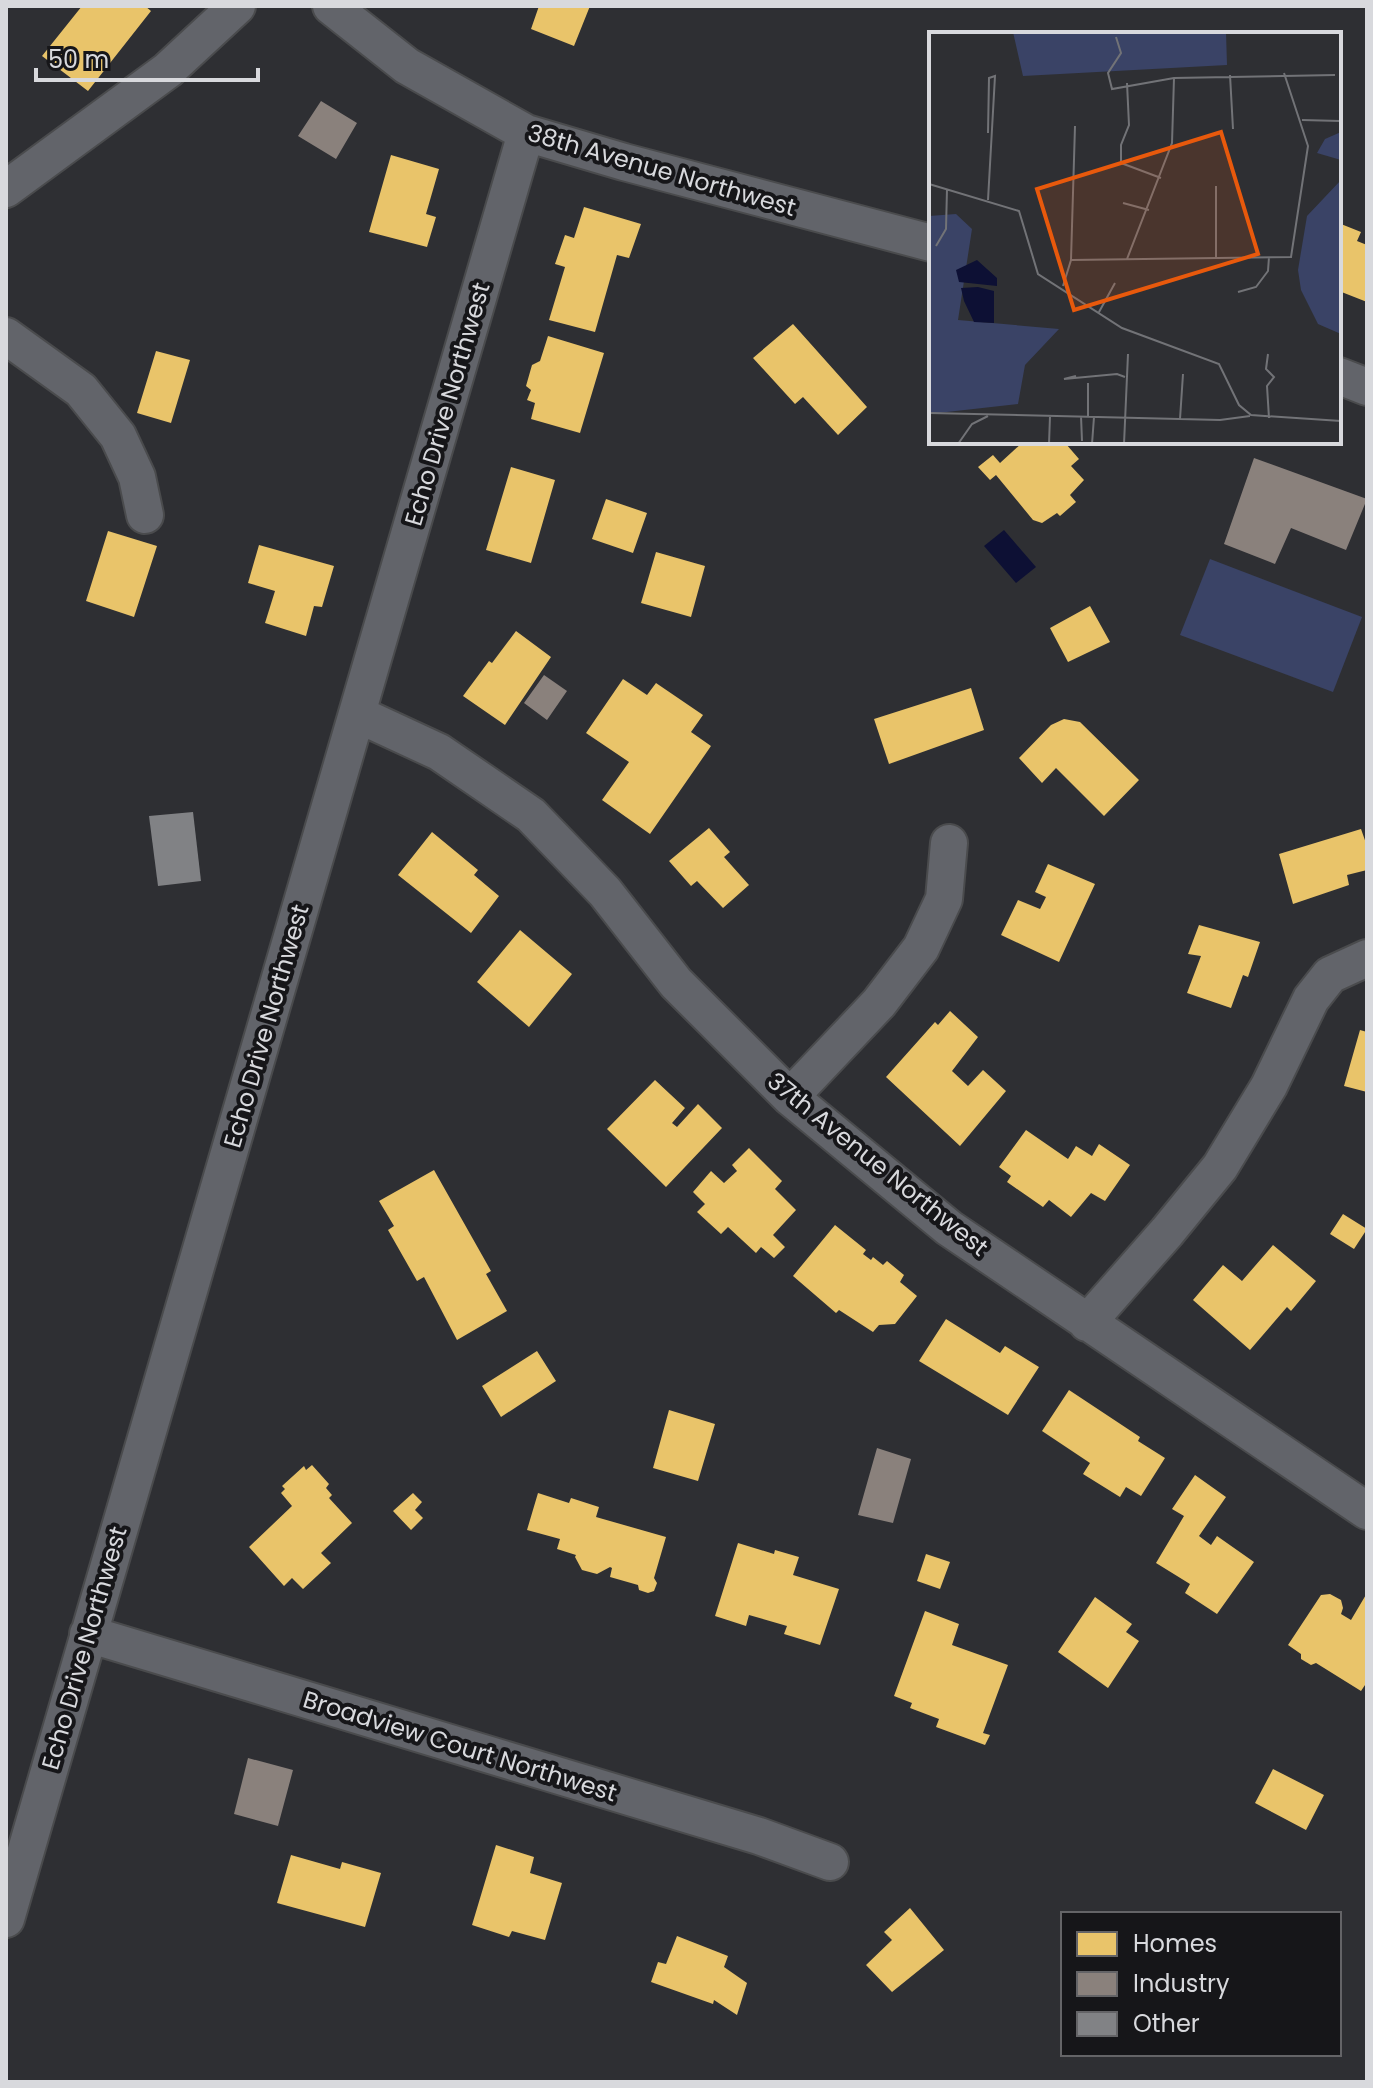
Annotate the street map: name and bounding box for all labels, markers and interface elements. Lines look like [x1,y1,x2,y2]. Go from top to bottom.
scale bar [36,32,258,82]
inset map [929,32,1341,444]
text: 50 m [48,43,109,76]
street label: 38th Avenue Northwest [524,116,800,224]
street label: Echo Drive Northwest [396,278,498,530]
street label: Echo Drive Northwest [215,900,317,1152]
street label: 37th Avenue Northwest [761,1065,995,1263]
street label: Echo Drive Northwest [33,1522,135,1774]
street label: Broadview Court Northwest [299,1683,621,1809]
legend [1061,1912,1341,2056]
text: Homes [1133,1927,1217,1960]
text: Industry [1133,1967,1230,2000]
text: Other [1133,2007,1200,2040]

